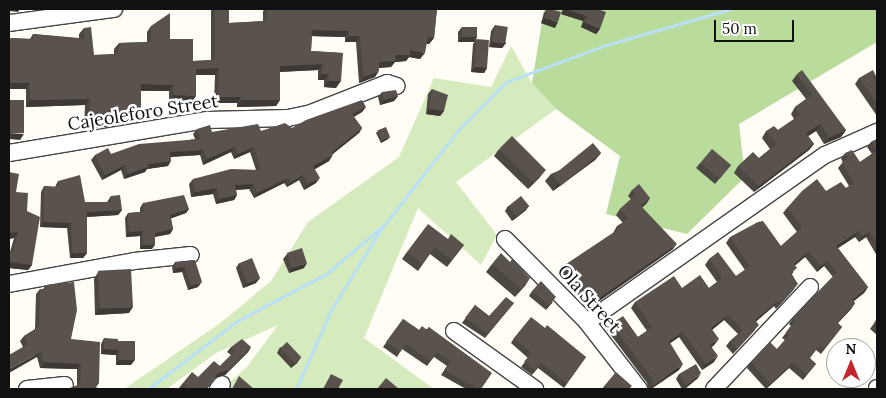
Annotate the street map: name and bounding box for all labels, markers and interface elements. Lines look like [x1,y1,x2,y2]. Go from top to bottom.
scale bar [716,10,796,42]
text: 50 m [722,19,757,38]
street label: Cajeoleforo Street [66,90,220,136]
street label: Ola Street [553,260,625,338]
north arrow [826,338,876,388]
text: N [846,340,856,358]

